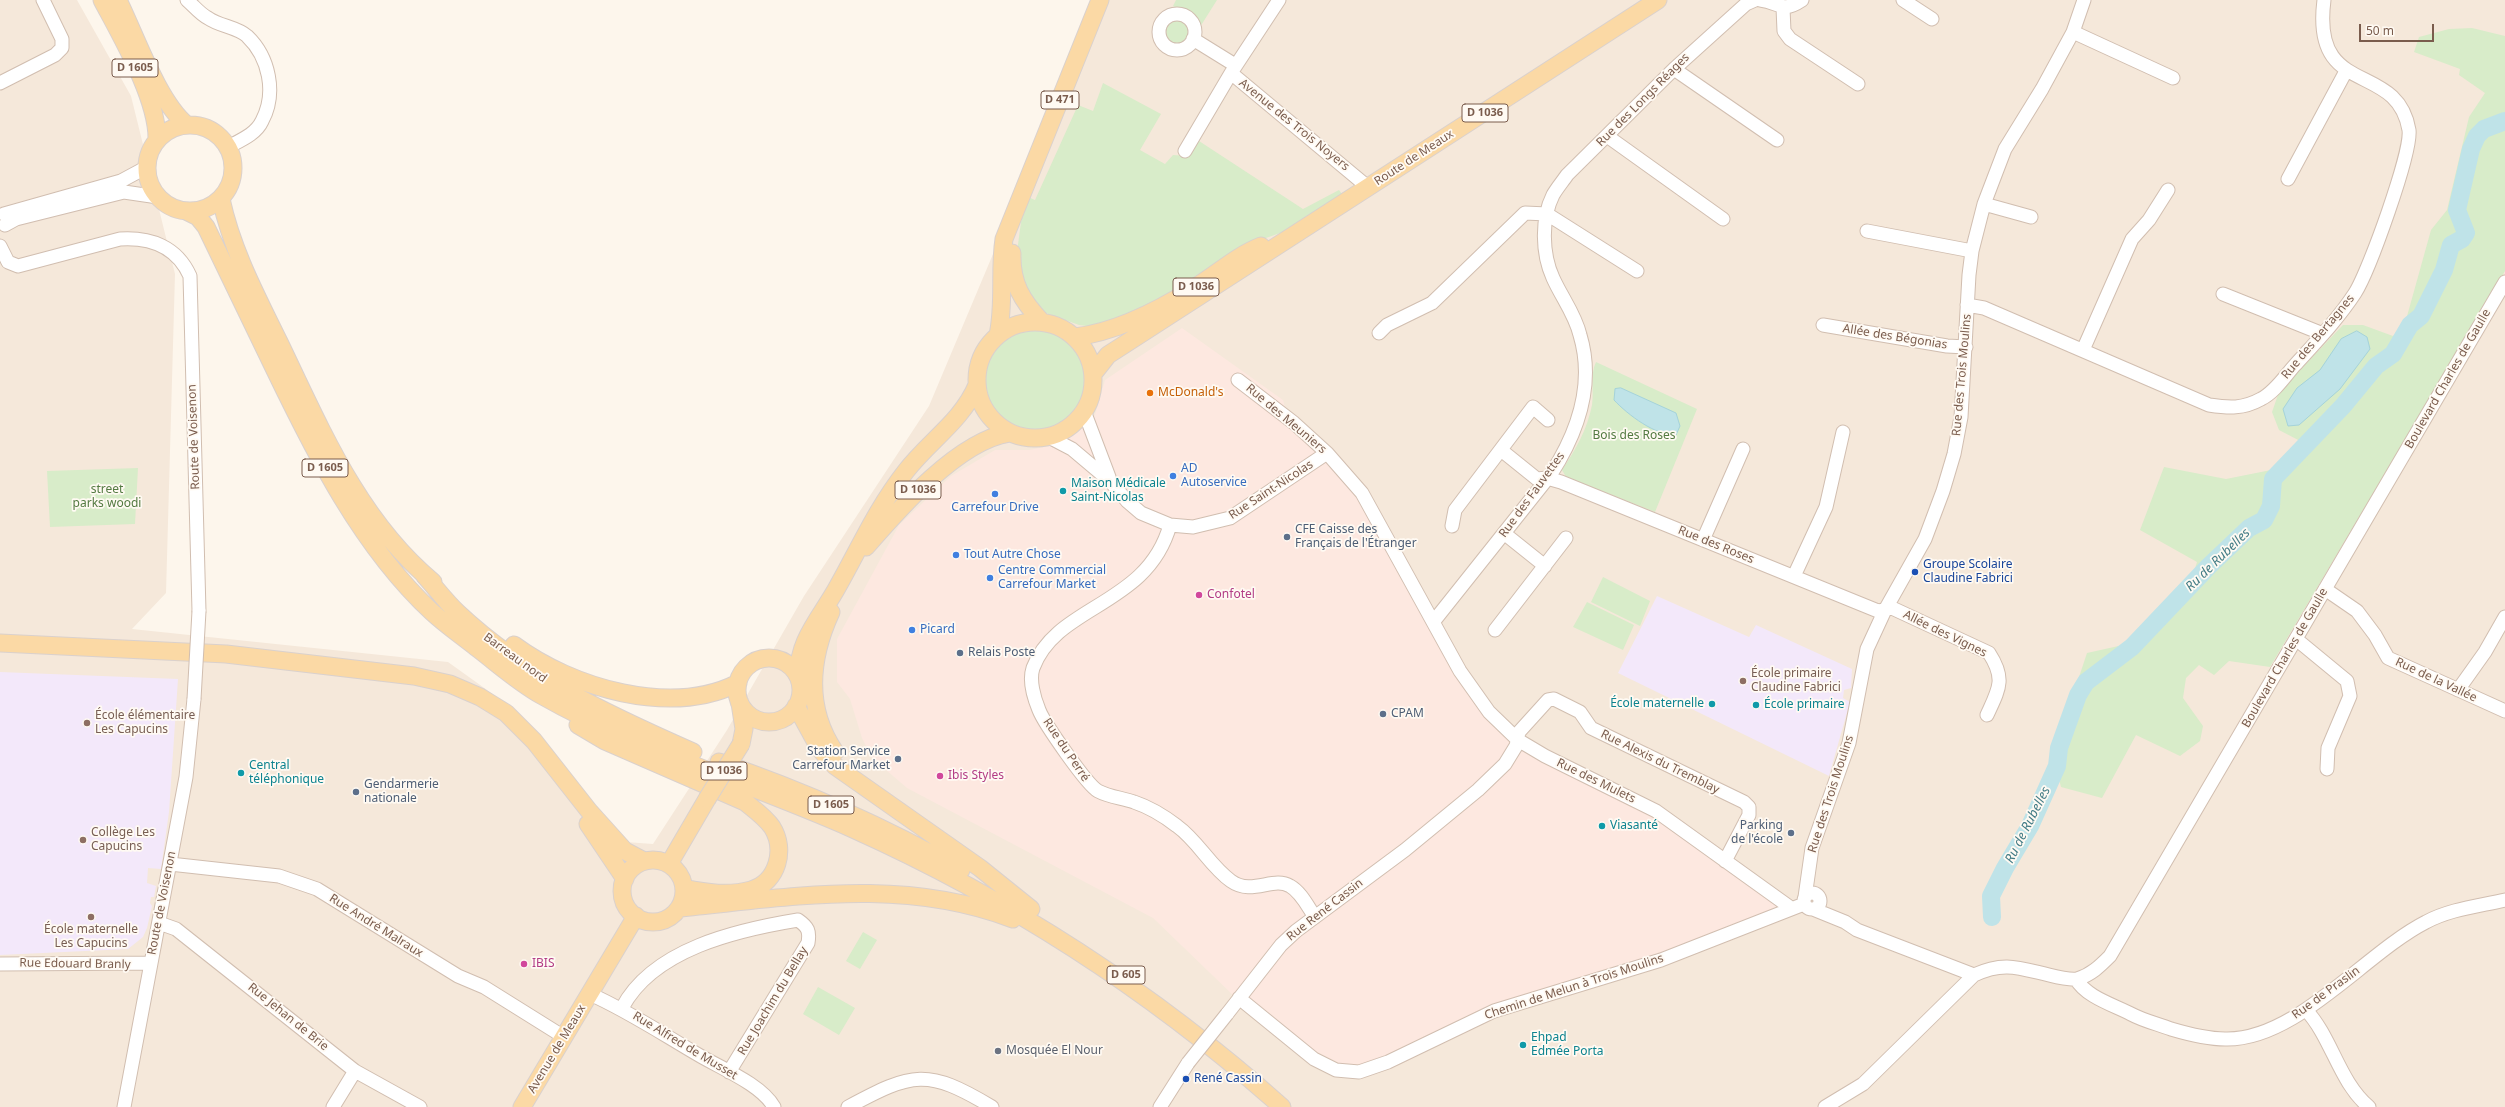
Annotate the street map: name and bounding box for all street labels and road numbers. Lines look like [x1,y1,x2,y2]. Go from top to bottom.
street label: Rue des Longs Réages [1593,50,1693,150]
road number: D 1605 [112,59,158,77]
street label: Avenue des Trois Noyers [1236,76,1352,174]
road number: D 471 [1041,91,1079,109]
road number: D 1036 [1462,104,1508,122]
street label: Route de Meaux [1372,127,1456,189]
road number: D 1036 [1173,278,1219,296]
street label: Rue des Bertagnes [2279,292,2357,382]
street label: Boulevard Charles de Gaulle [2402,307,2494,451]
street label: Rue des Trois Moulins [1949,313,1975,437]
street label: Allée des Bégonias [1842,322,1948,352]
street label: Rue des Meuniers [1243,381,1329,457]
street label: Route de Voisenon [185,384,203,490]
street label: Rue des Fauvettes [1496,449,1568,541]
street label: Rue Saint-Nicolas [1226,457,1316,523]
road number: D 1605 [302,459,348,477]
road number: D 1036 [895,481,941,499]
street label: Rue des Roses [1676,523,1756,567]
street label: Boulevard Charles de Gaulle [2239,586,2331,730]
street label: Allée des Vignes [1901,608,1989,660]
street label: Barreau nord [480,630,550,686]
street label: Rue de la Vallée [2393,655,2479,705]
street label: Rue du Perré [1040,716,1092,784]
street label: Rue Alexis du Tremblay [1598,727,1722,797]
street label: Rue des Trois Moulins [1805,733,1857,855]
street label: Rue des Mulets [1554,756,1638,806]
road number: D 1036 [701,762,747,780]
road number: D 1605 [808,796,854,814]
street label: Route de Voisenon [145,850,179,956]
street label: Rue René Cassin [1284,876,1366,944]
street label: Rue André Malraux [326,891,426,961]
street label: Rue Joachim du Bellay [735,944,811,1058]
street label: Chemin de Melun à Trois Moulins [1483,951,1665,1023]
street label: Rue Edouard Branly [19,956,131,972]
street label: Rue de Praslin [2289,964,2363,1022]
road number: D 605 [1107,966,1145,984]
street label: Rue Jehan de Brie [245,980,331,1054]
street label: Avenue de Meaux [525,1002,589,1096]
street label: Rue Alfred de Musset [630,1009,740,1083]

